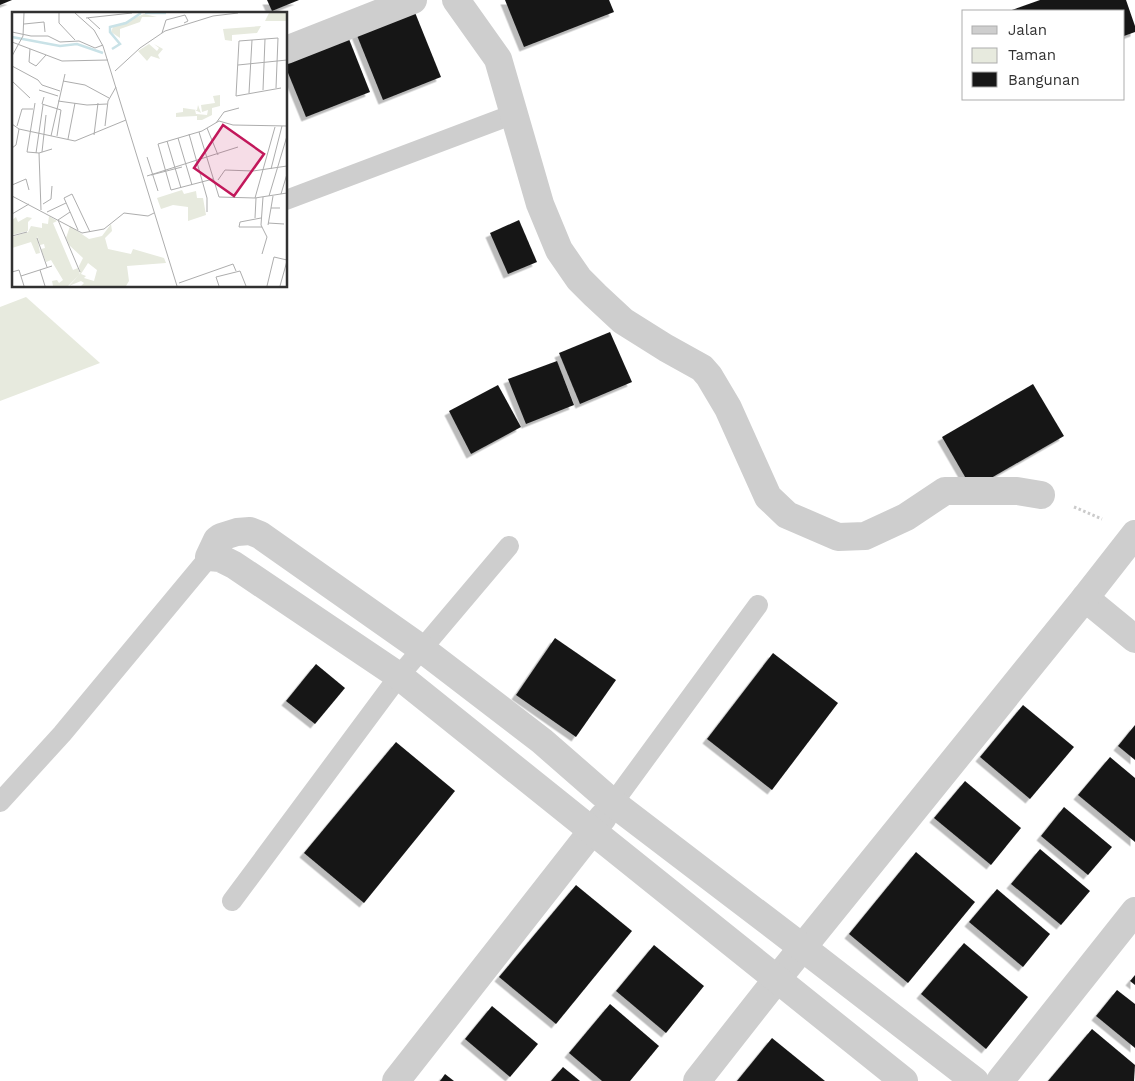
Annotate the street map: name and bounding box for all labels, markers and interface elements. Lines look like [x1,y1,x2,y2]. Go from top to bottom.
legend [962,10,1125,100]
inset map [12,12,288,288]
text: Jalan [1008,21,1047,39]
text: Taman [1008,46,1056,64]
text: Bangunan [1008,71,1080,89]

